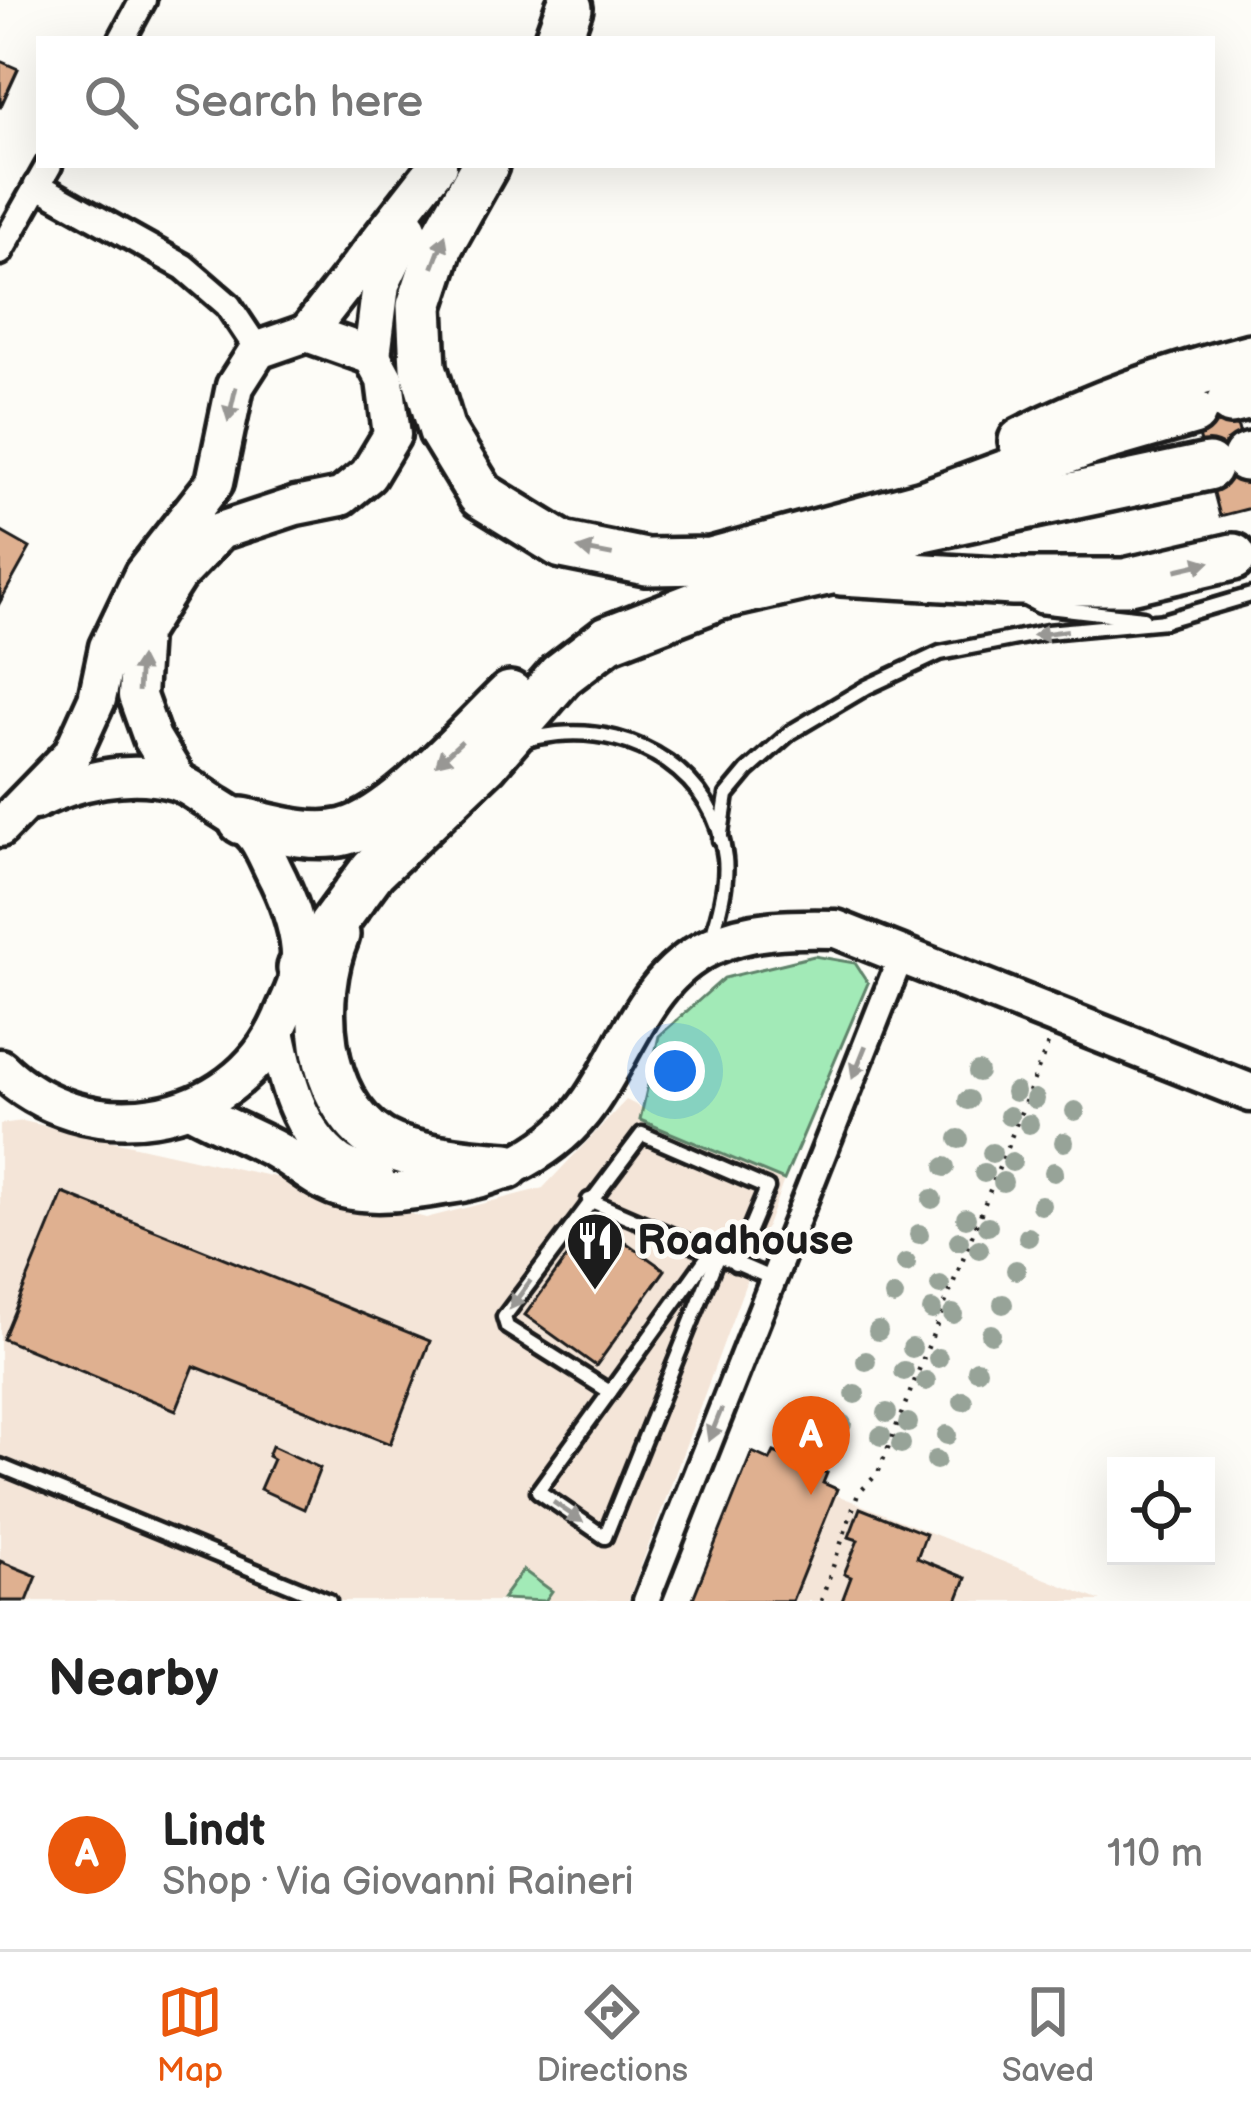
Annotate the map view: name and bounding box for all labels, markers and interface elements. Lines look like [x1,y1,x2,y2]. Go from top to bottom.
search box [36,36,1215,168]
icon: search [78,69,144,135]
text: Search here [174,75,423,130]
one-way arrow [431,232,450,268]
one-way arrow [222,385,241,422]
one-way arrow [575,542,613,561]
one-way arrow [1174,556,1212,575]
one-way arrow [1030,624,1068,643]
one-way arrow [129,655,148,692]
one-way arrow [435,738,464,766]
your location [645,1041,705,1101]
one-way arrow [849,1045,868,1081]
restaurant icon: Roadhouse [564,1210,626,1292]
place label: Roadhouse [637,1216,854,1267]
one-way arrow [509,1279,532,1311]
pin: A [772,1396,850,1495]
one-way arrow [705,1407,724,1443]
map controls [1107,1457,1215,1565]
button: locate [1107,1457,1215,1565]
one-way arrow [552,1500,585,1523]
text: Nearby [48,1649,219,1710]
text: Lindt [162,1804,265,1859]
text: A [75,1831,99,1878]
text: 110 m [1107,1831,1203,1878]
text: Shop · Via Giovanni Raineri [162,1859,634,1906]
tab: Map [157,1979,223,2091]
tab: Directions [536,1979,688,2091]
tab: Saved [1002,1979,1094,2091]

